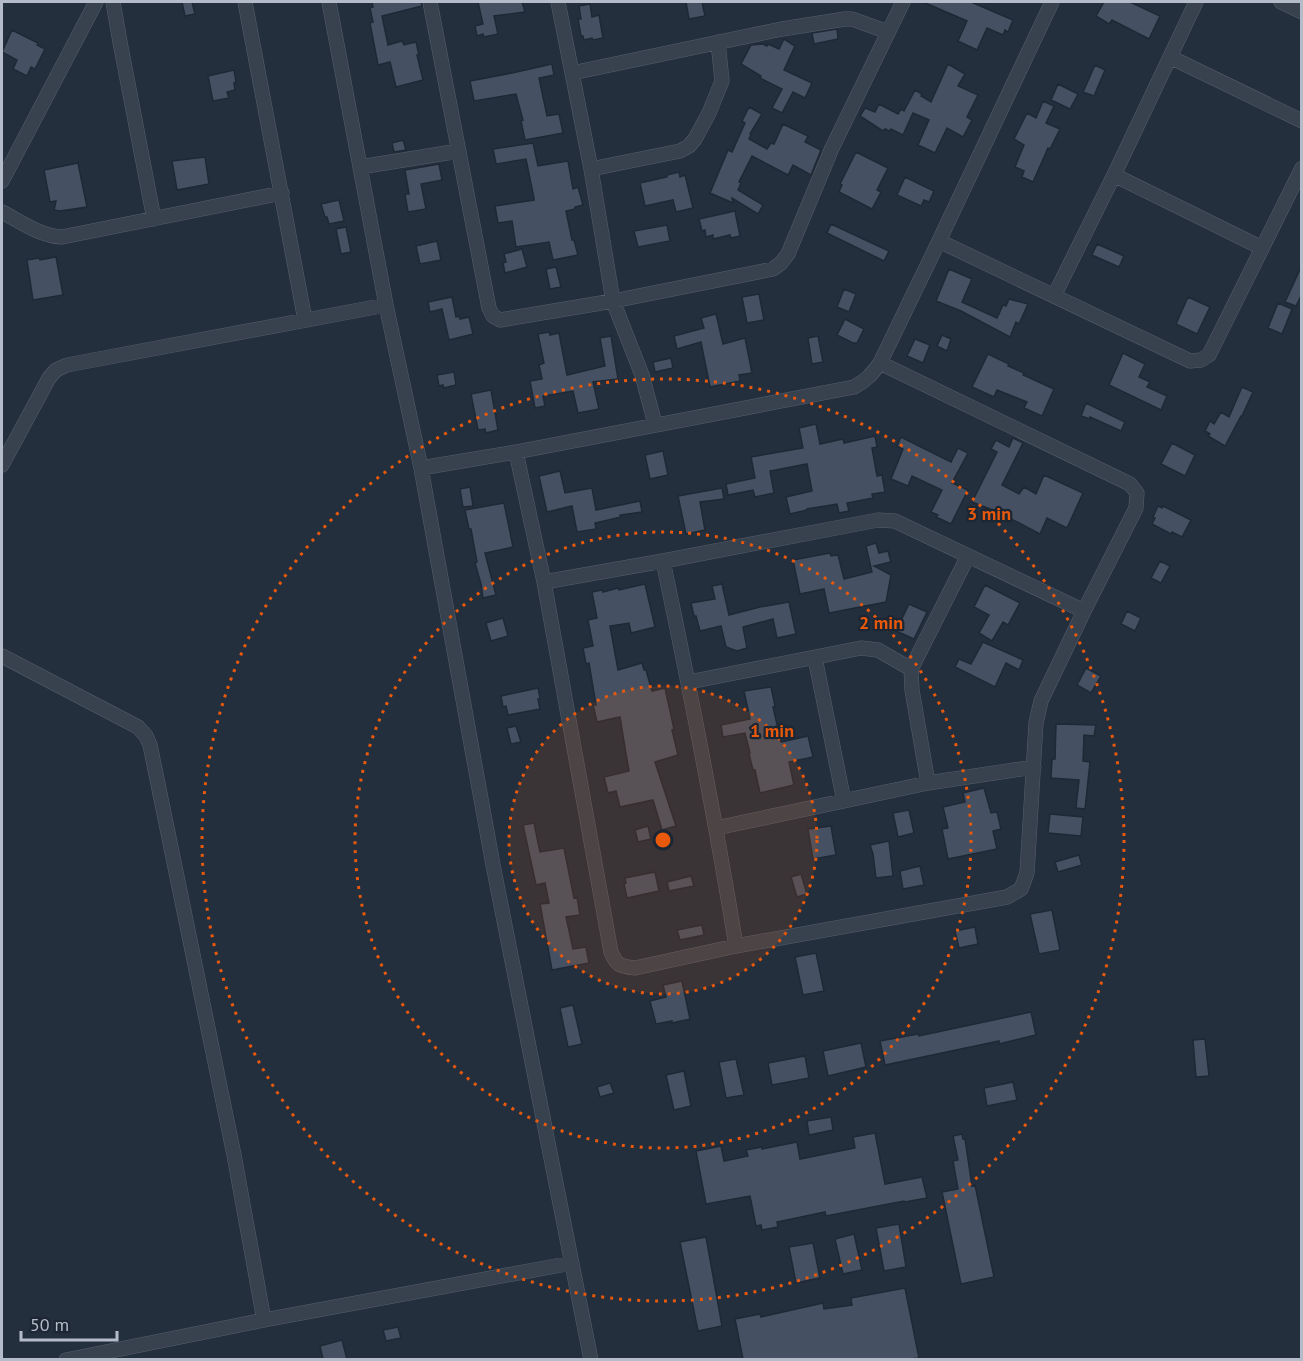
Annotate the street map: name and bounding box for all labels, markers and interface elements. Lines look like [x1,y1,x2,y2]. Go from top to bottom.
text: 3 min [967,502,1011,525]
text: 2 min [859,611,903,634]
text: 1 min [750,719,794,742]
centre of rings [653,830,673,850]
scale bar [21,1304,117,1342]
text: 50 m [30,1313,69,1336]

